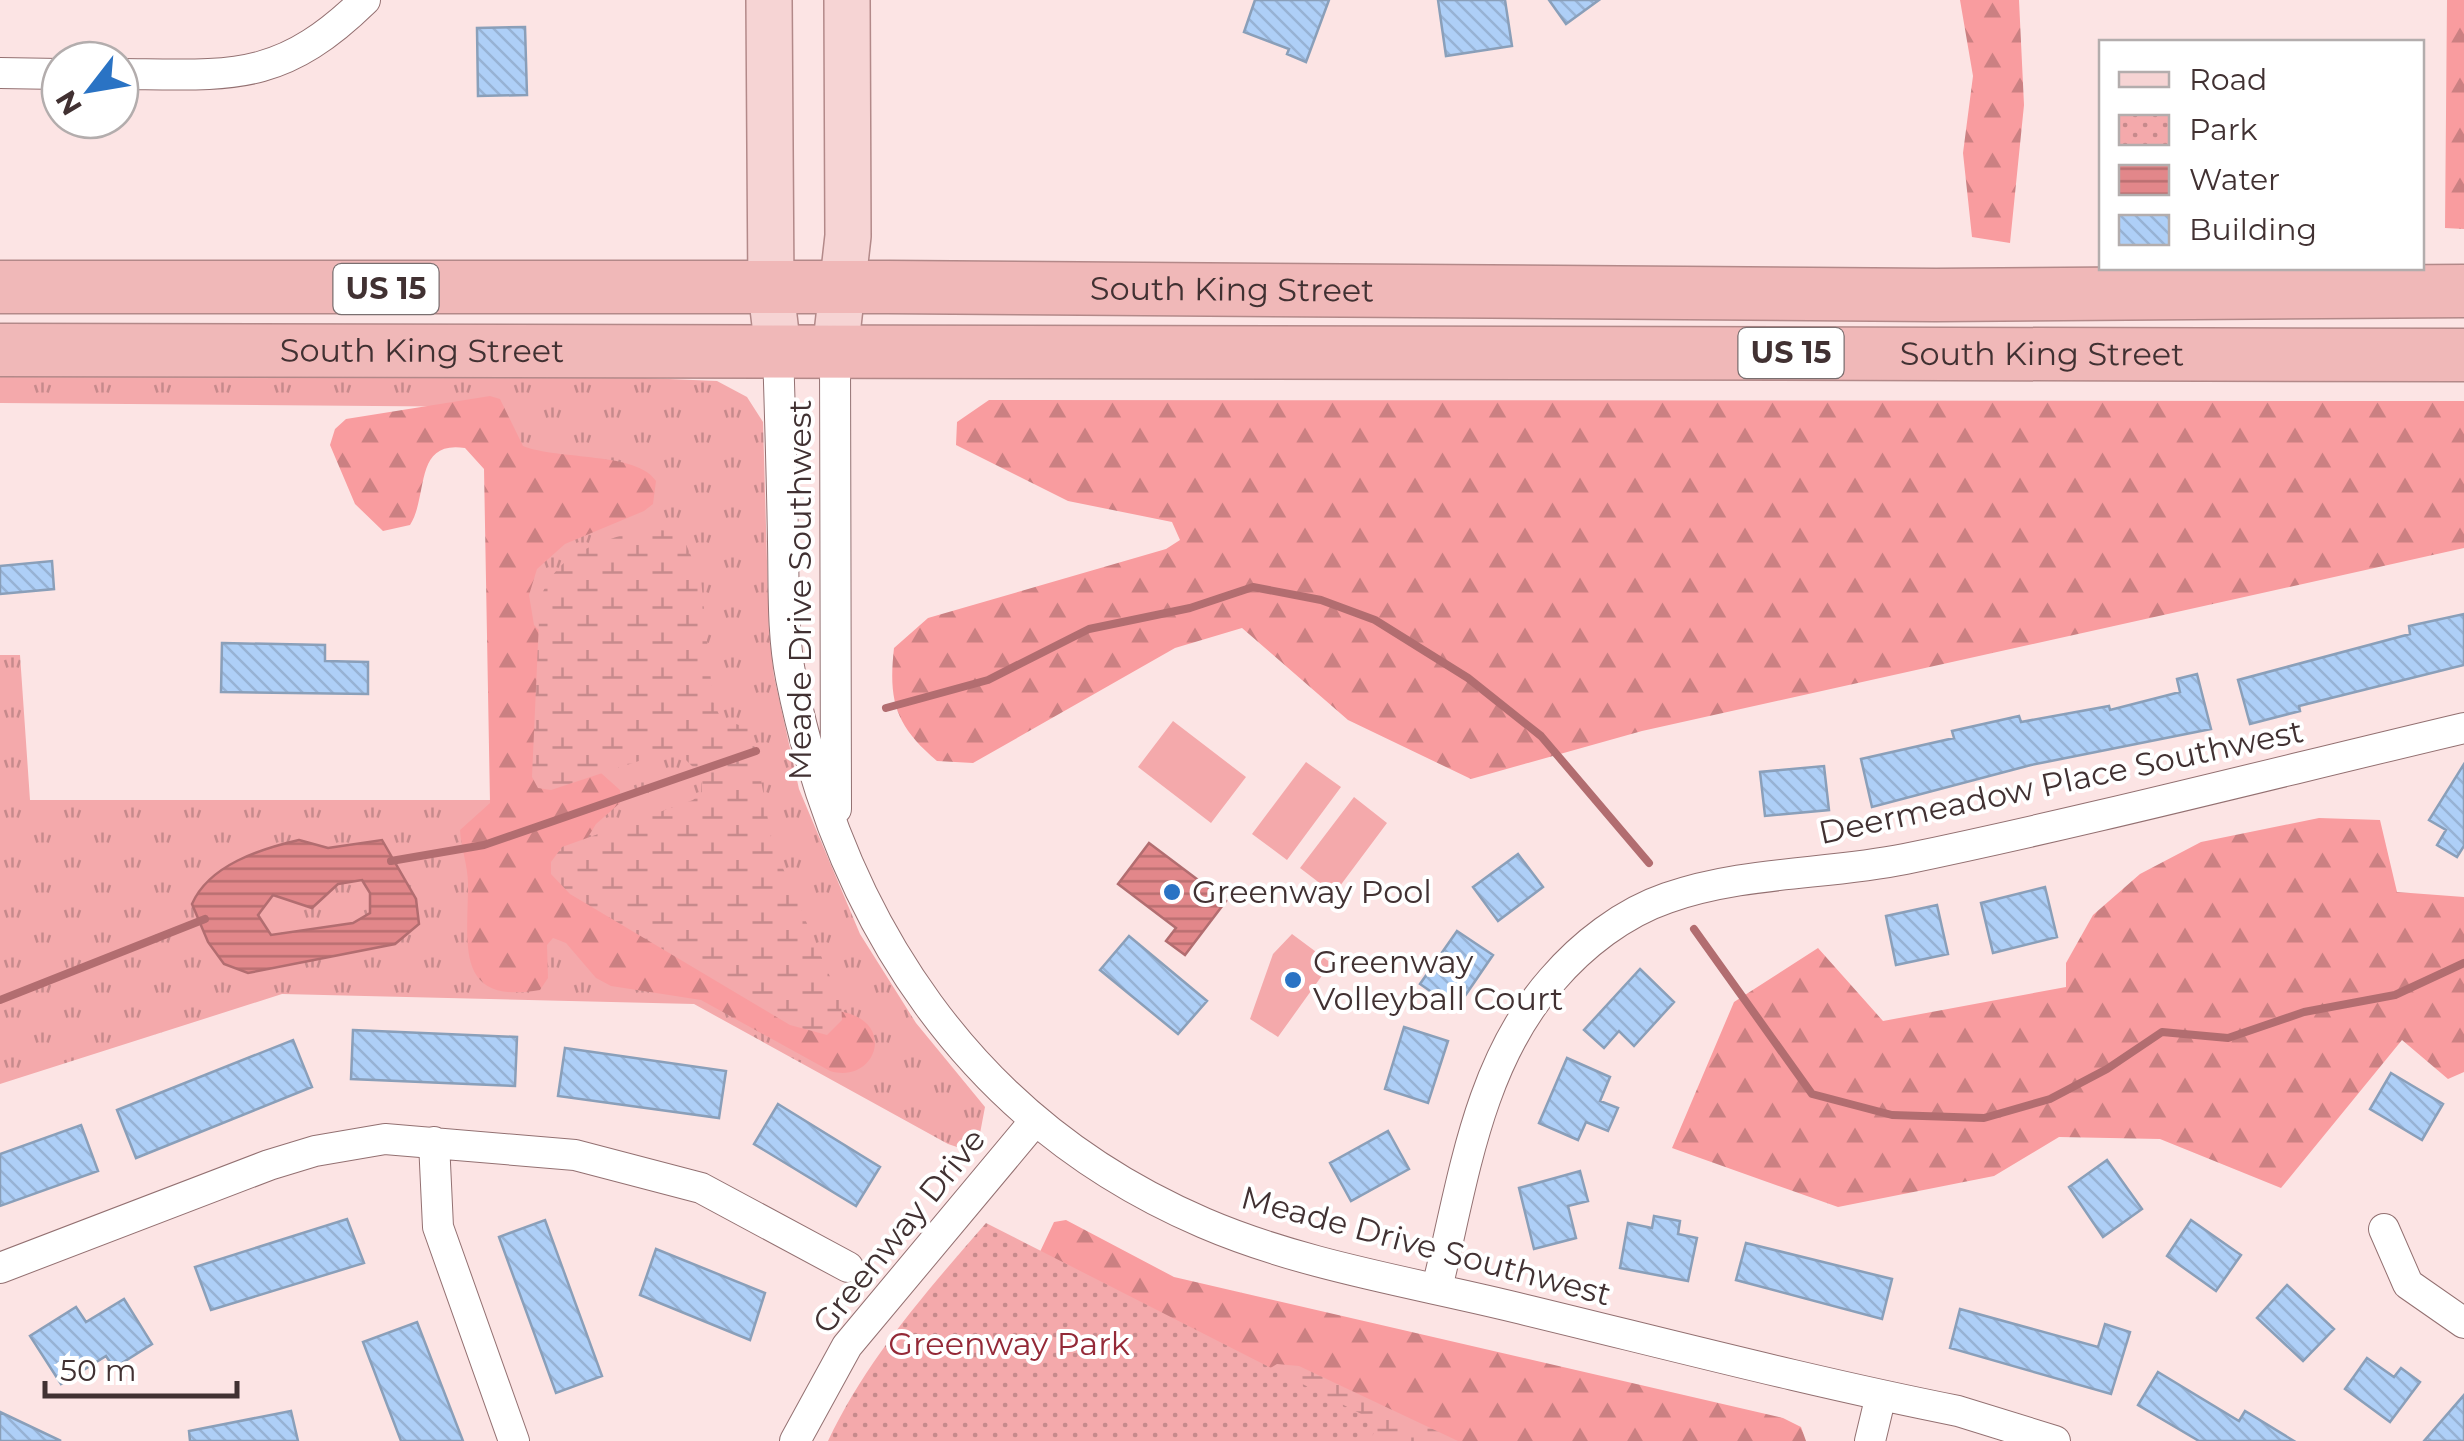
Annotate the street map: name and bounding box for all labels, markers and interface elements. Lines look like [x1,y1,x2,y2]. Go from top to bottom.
north arrow [40,40,140,140]
legend [2099,40,2424,270]
text: Road [2189,61,2267,98]
text: N [48,84,89,121]
text: Park [2189,111,2258,148]
text: Water [2189,161,2280,198]
text: Building [2189,211,2317,248]
road number: US 15 [334,264,438,314]
street label: South King Street [1090,269,1374,310]
road number: US 15 [1738,328,1844,378]
street label: South King Street [280,331,564,370]
street label: South King Street [1900,334,2184,373]
street label: Meade Drive Southwest [780,399,819,781]
street label: Deermeadow Place Southwest [1815,711,2307,852]
place label: Greenway Pool [1192,872,1432,911]
marker: Greenway Pool [1161,881,1183,903]
place label: Greenway Volleyball Court [1313,942,1563,1018]
marker: Greenway Volleyball Court [1282,969,1304,991]
street label: Greenway Drive [804,1120,993,1341]
street label: Meade Drive Southwest [1237,1177,1615,1314]
park label: Greenway Park [888,1324,1130,1363]
scale bar [45,1336,238,1398]
text: 50 m [60,1352,137,1389]

